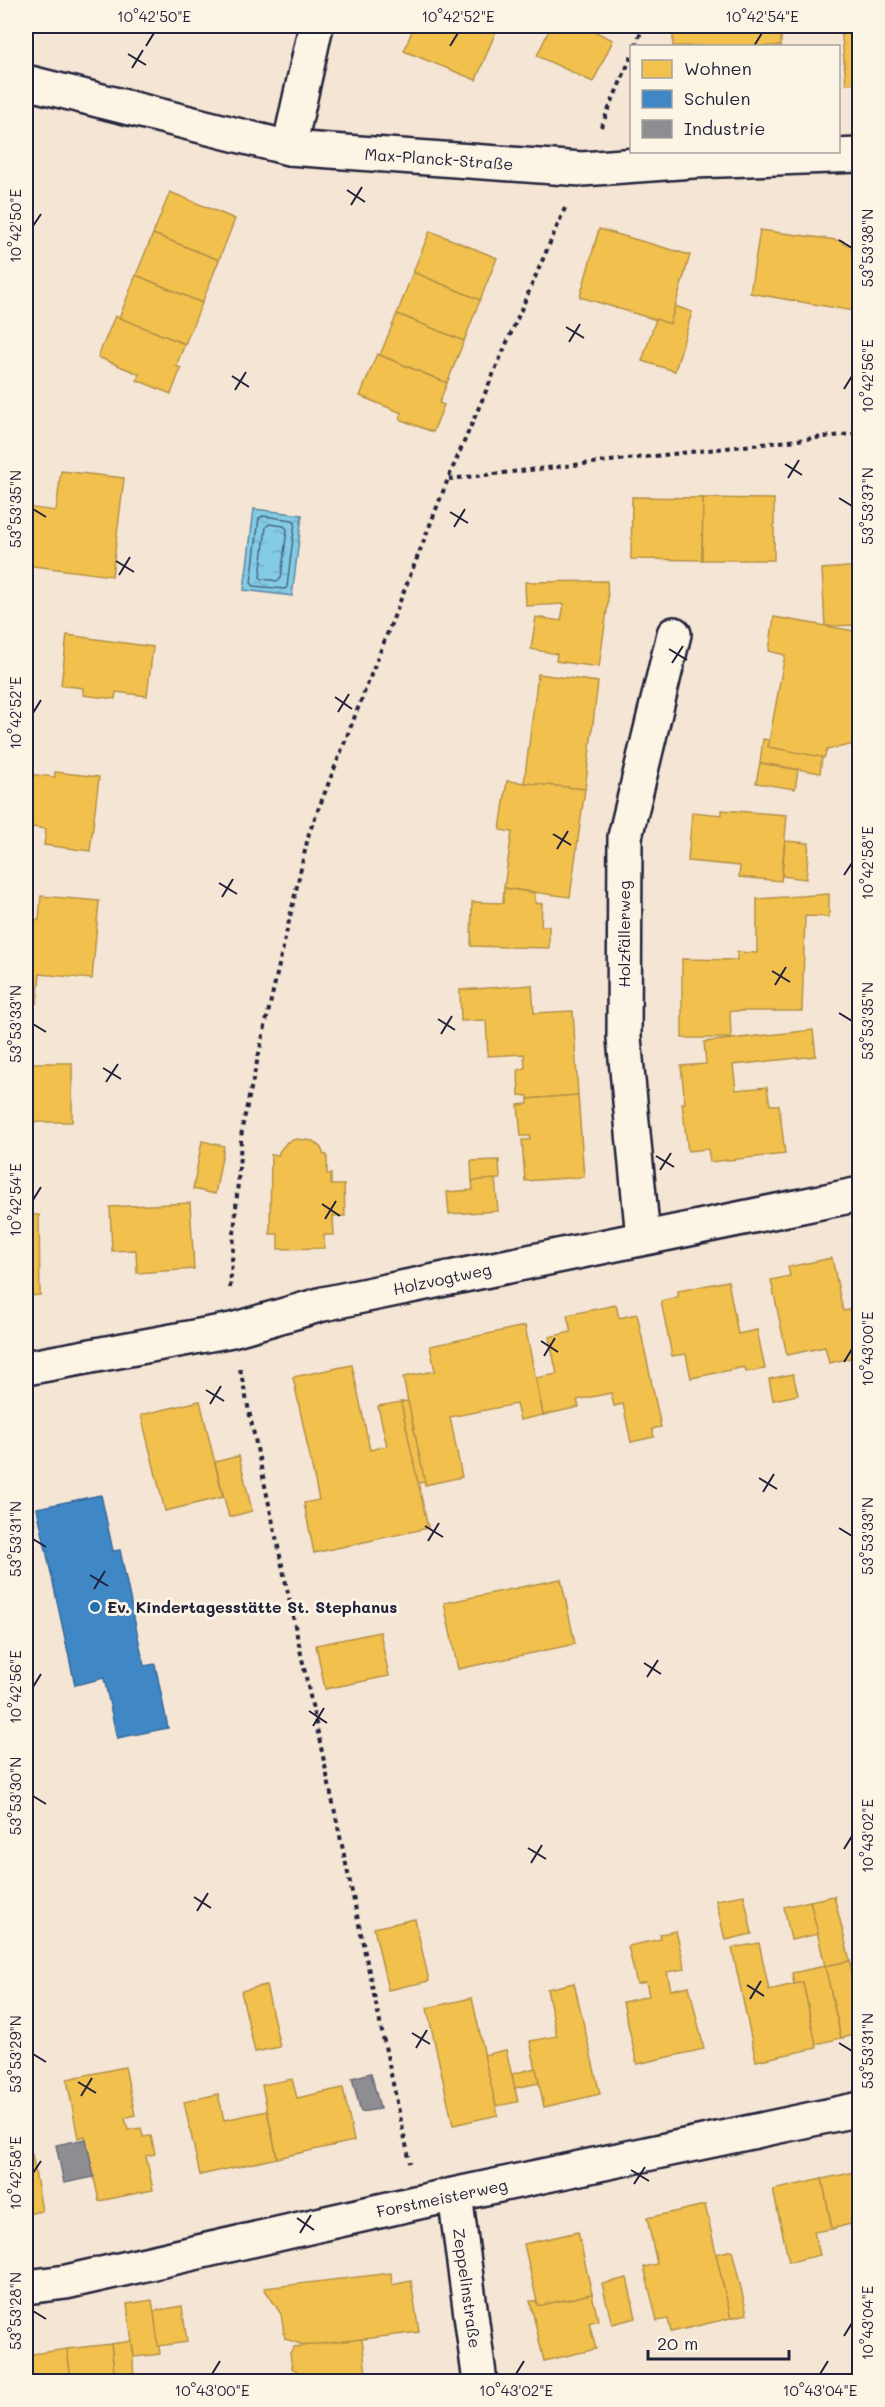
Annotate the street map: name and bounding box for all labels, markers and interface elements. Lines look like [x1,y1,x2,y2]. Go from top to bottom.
text: 10°42'50"E [117,6,191,26]
text: 10°42'52"E [421,6,495,26]
text: 10°42'54"E [725,6,799,26]
legend [630,45,840,153]
text: Wohnen [684,56,752,80]
text: Schulen [684,86,750,110]
text: Industrie [684,116,765,140]
street label: Max-Planck-Straße [364,143,514,174]
text: 10°42'50"E [5,189,25,263]
text: 53°53'38"N [857,209,877,287]
text: 10°42'56"E [857,339,877,413]
text: 53°53'37"N [857,467,877,545]
text: 53°53'35"N [5,470,25,548]
text: 10°42'52"E [5,676,25,750]
text: 10°42'58"E [857,826,877,900]
street label: Holzfällerweg [613,881,634,987]
text: 53°53'35"N [857,982,877,1060]
text: 53°53'33"N [5,985,25,1063]
text: 10°42'54"E [5,1163,25,1237]
street label: Holzvogtweg [391,1258,493,1299]
text: 10°43'00"E [857,1311,877,1387]
text: 53°53'33"N [857,1497,877,1575]
text: 53°53'31"N [5,1501,25,1577]
place label: Ev. Kindertagesstätte St. Stephanus [107,1596,397,1617]
marker: Ev. Kindertagesstätte St. Stephanus [88,1600,102,1614]
text: 10°42'56"E [5,1650,25,1724]
text: 53°53'30"N [5,1757,25,1835]
text: 10°43'02"E [857,1799,877,1873]
text: 53°53'31"N [857,2013,877,2089]
text: 53°53'29"N [5,2015,25,2093]
text: 10°42'58"E [5,2136,25,2210]
street label: Forstmeisterweg [375,2173,509,2222]
street label: Zeppelinstraße [449,2227,486,2349]
text: 53°53'28"N [5,2272,25,2350]
text: 10°43'04"E [857,2285,877,2360]
scale bar [648,2323,789,2361]
text: 20 m [657,2331,698,2355]
text: 10°43'00"E [174,2380,250,2400]
text: 10°43'02"E [479,2380,553,2400]
text: 10°43'04"E [783,2380,858,2400]

